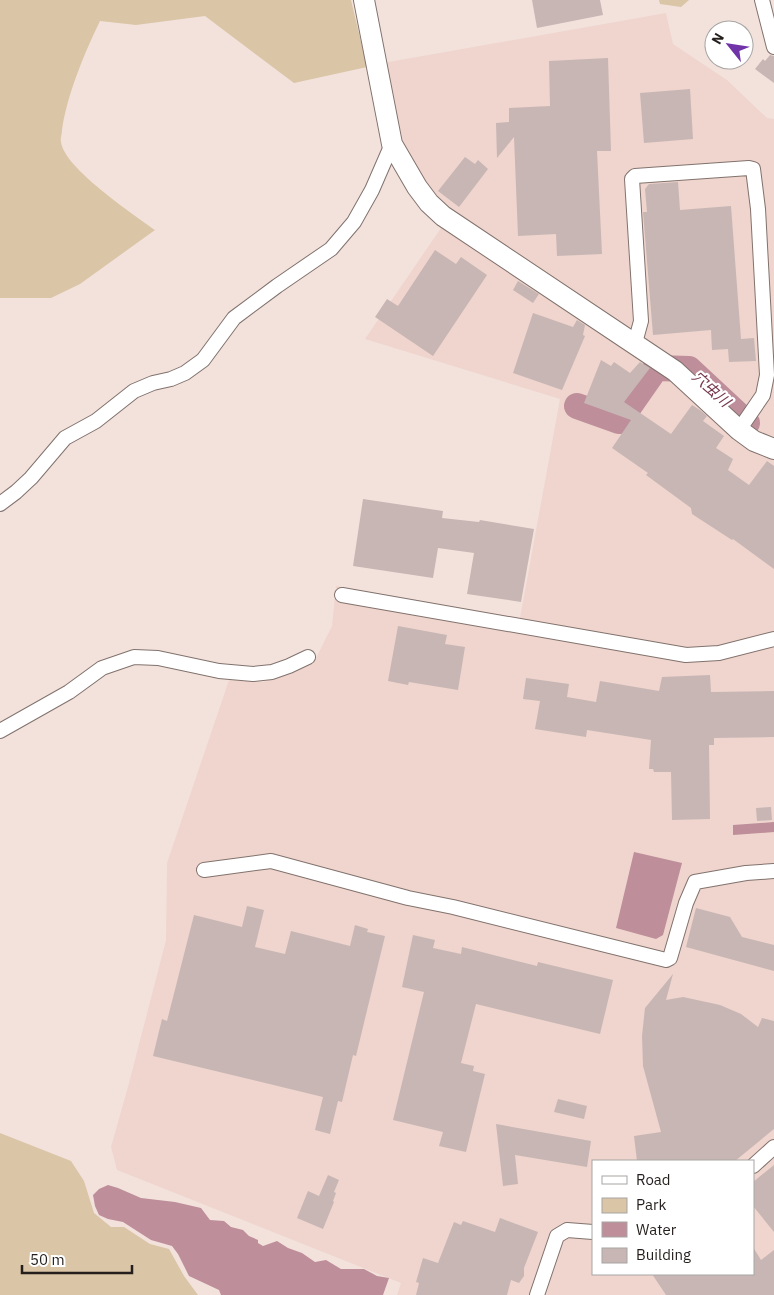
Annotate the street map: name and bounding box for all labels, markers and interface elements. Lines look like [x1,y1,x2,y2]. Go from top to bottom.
north arrow [704,20,754,70]
text: N [707,30,728,47]
water label: 穴虫川 [688,367,736,412]
legend [592,1160,754,1275]
text: Road [636,1170,671,1189]
text: Park [636,1195,666,1214]
text: Water [636,1220,677,1239]
scale bar [22,1242,132,1274]
text: Building [636,1245,691,1264]
text: 50 m [30,1250,65,1269]

